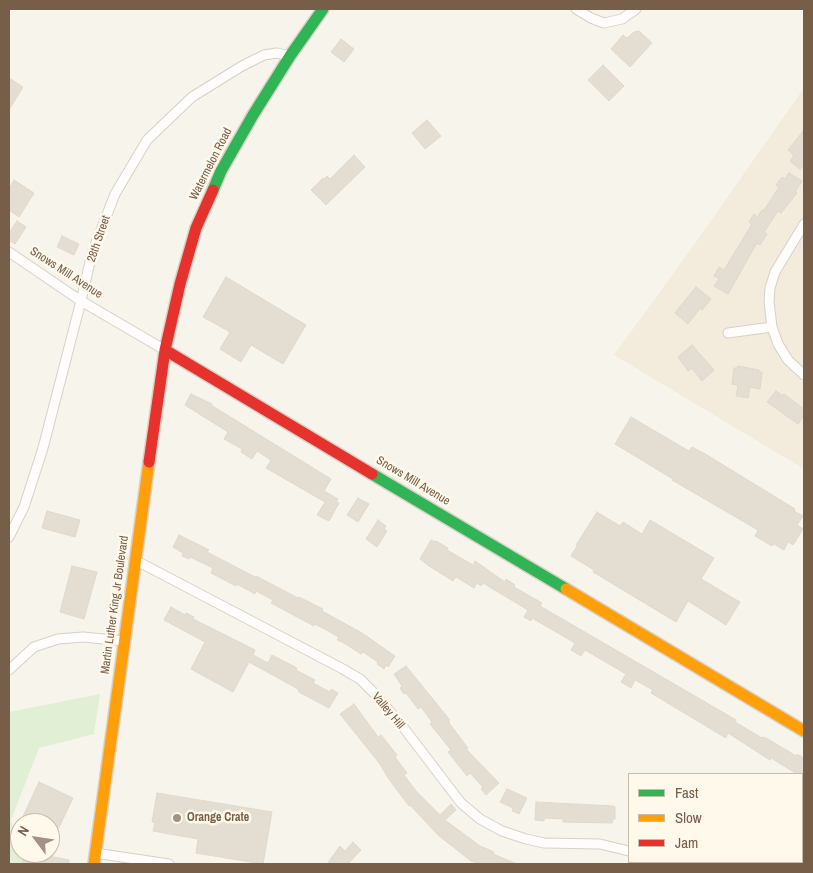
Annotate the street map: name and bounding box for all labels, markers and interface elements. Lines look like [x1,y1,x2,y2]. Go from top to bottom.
street label: Watermelon Road [187,126,235,202]
street label: 28th Street [84,214,114,264]
street label: Snows Mill Avenue [27,244,105,302]
street label: Snows Mill Avenue [374,453,452,509]
street label: Martin Luther King Jr Boulevard [98,535,132,675]
street label: Valley Hill [369,690,407,732]
legend [628,773,803,863]
text: Fast [675,782,698,803]
text: Slow [675,807,702,828]
place label: Orange Crate [187,811,249,825]
marker: Orange Crate [171,812,183,824]
north arrow [10,813,60,863]
text: N [13,823,33,839]
text: Jam [675,832,698,853]

